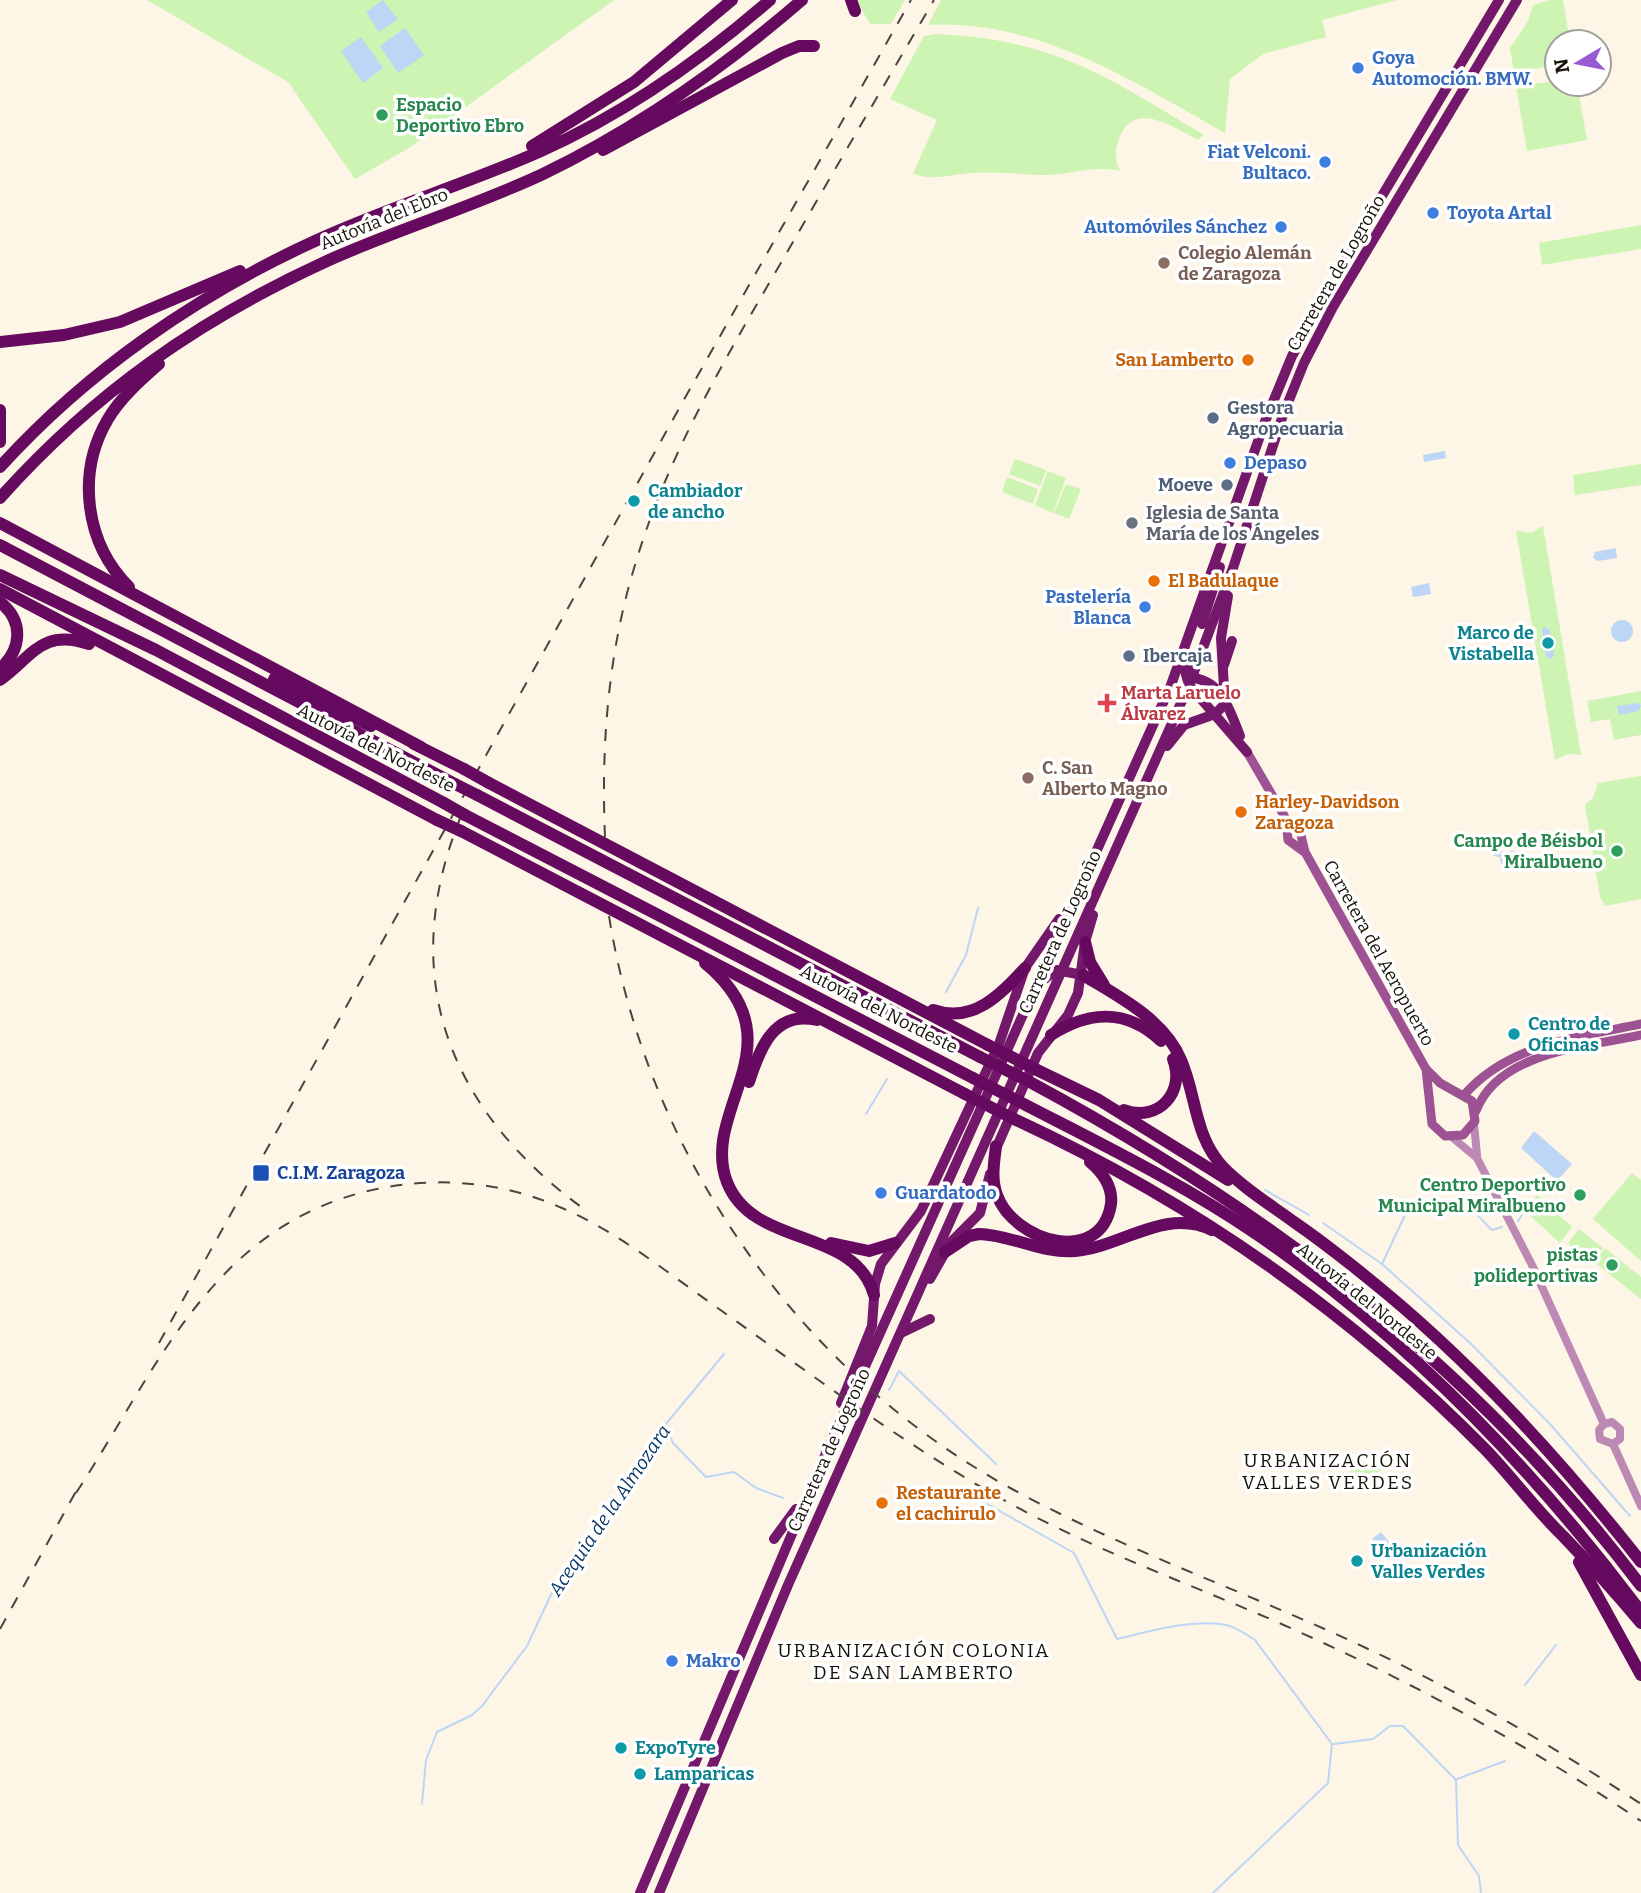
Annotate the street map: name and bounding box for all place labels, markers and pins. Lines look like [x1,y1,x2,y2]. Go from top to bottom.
place label: Goya Automoción. BMW. [1372,47,1532,90]
marker: Goya Automoción. BMW. [1350,60,1366,76]
place label: Espacio Deportivo Ebro [396,94,524,137]
marker: Espacio Deportivo Ebro [374,107,390,123]
place label: Fiat Velconi. Bultaco. [1207,141,1311,184]
marker: Fiat Velconi. Bultaco. [1317,154,1333,170]
place label: Toyota Artal [1447,202,1552,224]
marker: Toyota Artal [1425,205,1441,221]
place label: Automóviles Sánchez [1084,216,1267,238]
marker: Automóviles Sánchez [1273,219,1289,235]
place label: Colegio Alemán de Zaragoza [1178,242,1312,285]
marker: Colegio Alemán de Zaragoza [1156,255,1172,271]
place label: San Lamberto [1115,349,1234,371]
marker: San Lamberto [1240,352,1256,368]
place label: Gestora Agropecuaria [1227,397,1344,440]
marker: Gestora Agropecuaria [1205,410,1221,426]
place label: Depaso [1244,452,1307,474]
marker: Depaso [1222,455,1238,471]
place label: Moeve [1158,474,1213,496]
marker: Moeve [1219,477,1235,493]
place label: Cambiador de ancho [648,480,743,523]
marker: Cambiador de ancho [626,493,642,509]
place label: Iglesia de Santa María de los Ángeles [1146,502,1320,545]
marker: Iglesia de Santa María de los Ángeles [1124,515,1140,531]
place label: El Badulaque [1168,570,1279,592]
marker: El Badulaque [1146,573,1162,589]
place label: Pastelería Blanca [1045,586,1131,629]
marker: Pastelería Blanca [1137,599,1153,615]
place label: Marco de Vistabella [1449,622,1534,665]
marker: Marco de Vistabella [1540,635,1556,651]
place label: Ibercaja [1143,645,1213,667]
marker: Ibercaja [1121,648,1137,664]
place label: Marta Laruelo Álvarez [1121,682,1241,725]
marker: Marta Laruelo Álvarez [1099,695,1115,711]
place label: C. San Alberto Magno [1042,757,1168,800]
marker: C. San Alberto Magno [1020,770,1036,786]
place label: Harley-Davidson Zaragoza [1255,791,1400,834]
marker: Harley-Davidson Zaragoza [1233,804,1249,820]
place label: Campo de Béisbol Miralbueno [1454,830,1603,873]
marker: Campo de Béisbol Miralbueno [1609,843,1625,859]
place label: Centro de Oficinas [1528,1013,1610,1056]
marker: Centro de Oficinas [1506,1026,1522,1042]
place label: C.I.M. Zaragoza [277,1162,405,1184]
marker: C.I.M. Zaragoza [251,1163,271,1183]
place label: Centro Deportivo Municipal Miralbueno [1378,1174,1566,1217]
place label: Guardatodo [895,1182,997,1204]
marker: Guardatodo [873,1185,889,1201]
marker: Centro Deportivo Municipal Miralbueno [1572,1187,1588,1203]
place label: pistas polideportivas [1474,1244,1598,1287]
marker: pistas polideportivas [1604,1257,1620,1273]
place label: Restaurante el cachirulo [896,1482,1001,1525]
marker: Restaurante el cachirulo [874,1495,890,1511]
place label: Urbanización Valles Verdes [1371,1540,1487,1583]
marker: Urbanización Valles Verdes [1349,1553,1365,1569]
place label: Makro [686,1650,741,1672]
marker: Makro [664,1653,680,1669]
place label: ExpoTyre [635,1737,716,1759]
marker: ExpoTyre [613,1740,629,1756]
place label: Lamparicas [654,1763,754,1785]
marker: Lamparicas [632,1766,648,1782]

